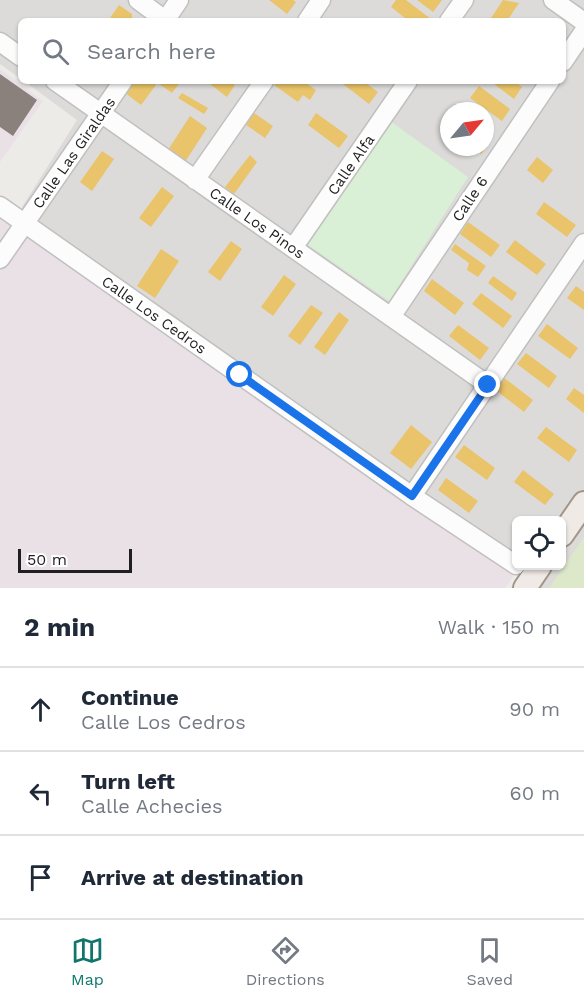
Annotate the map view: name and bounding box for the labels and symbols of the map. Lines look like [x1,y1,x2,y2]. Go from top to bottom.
street label: Calle Las Giraldas [29,94,119,212]
north arrow [440,102,494,156]
street label: Calle Alfa [324,131,379,199]
street label: Calle 6 [448,173,492,225]
street label: Calle Los Pinos [206,184,308,262]
street label: Calle Los Cedros [98,272,210,358]
route start [226,361,252,387]
route end [474,371,500,397]
scale bar [18,546,132,574]

